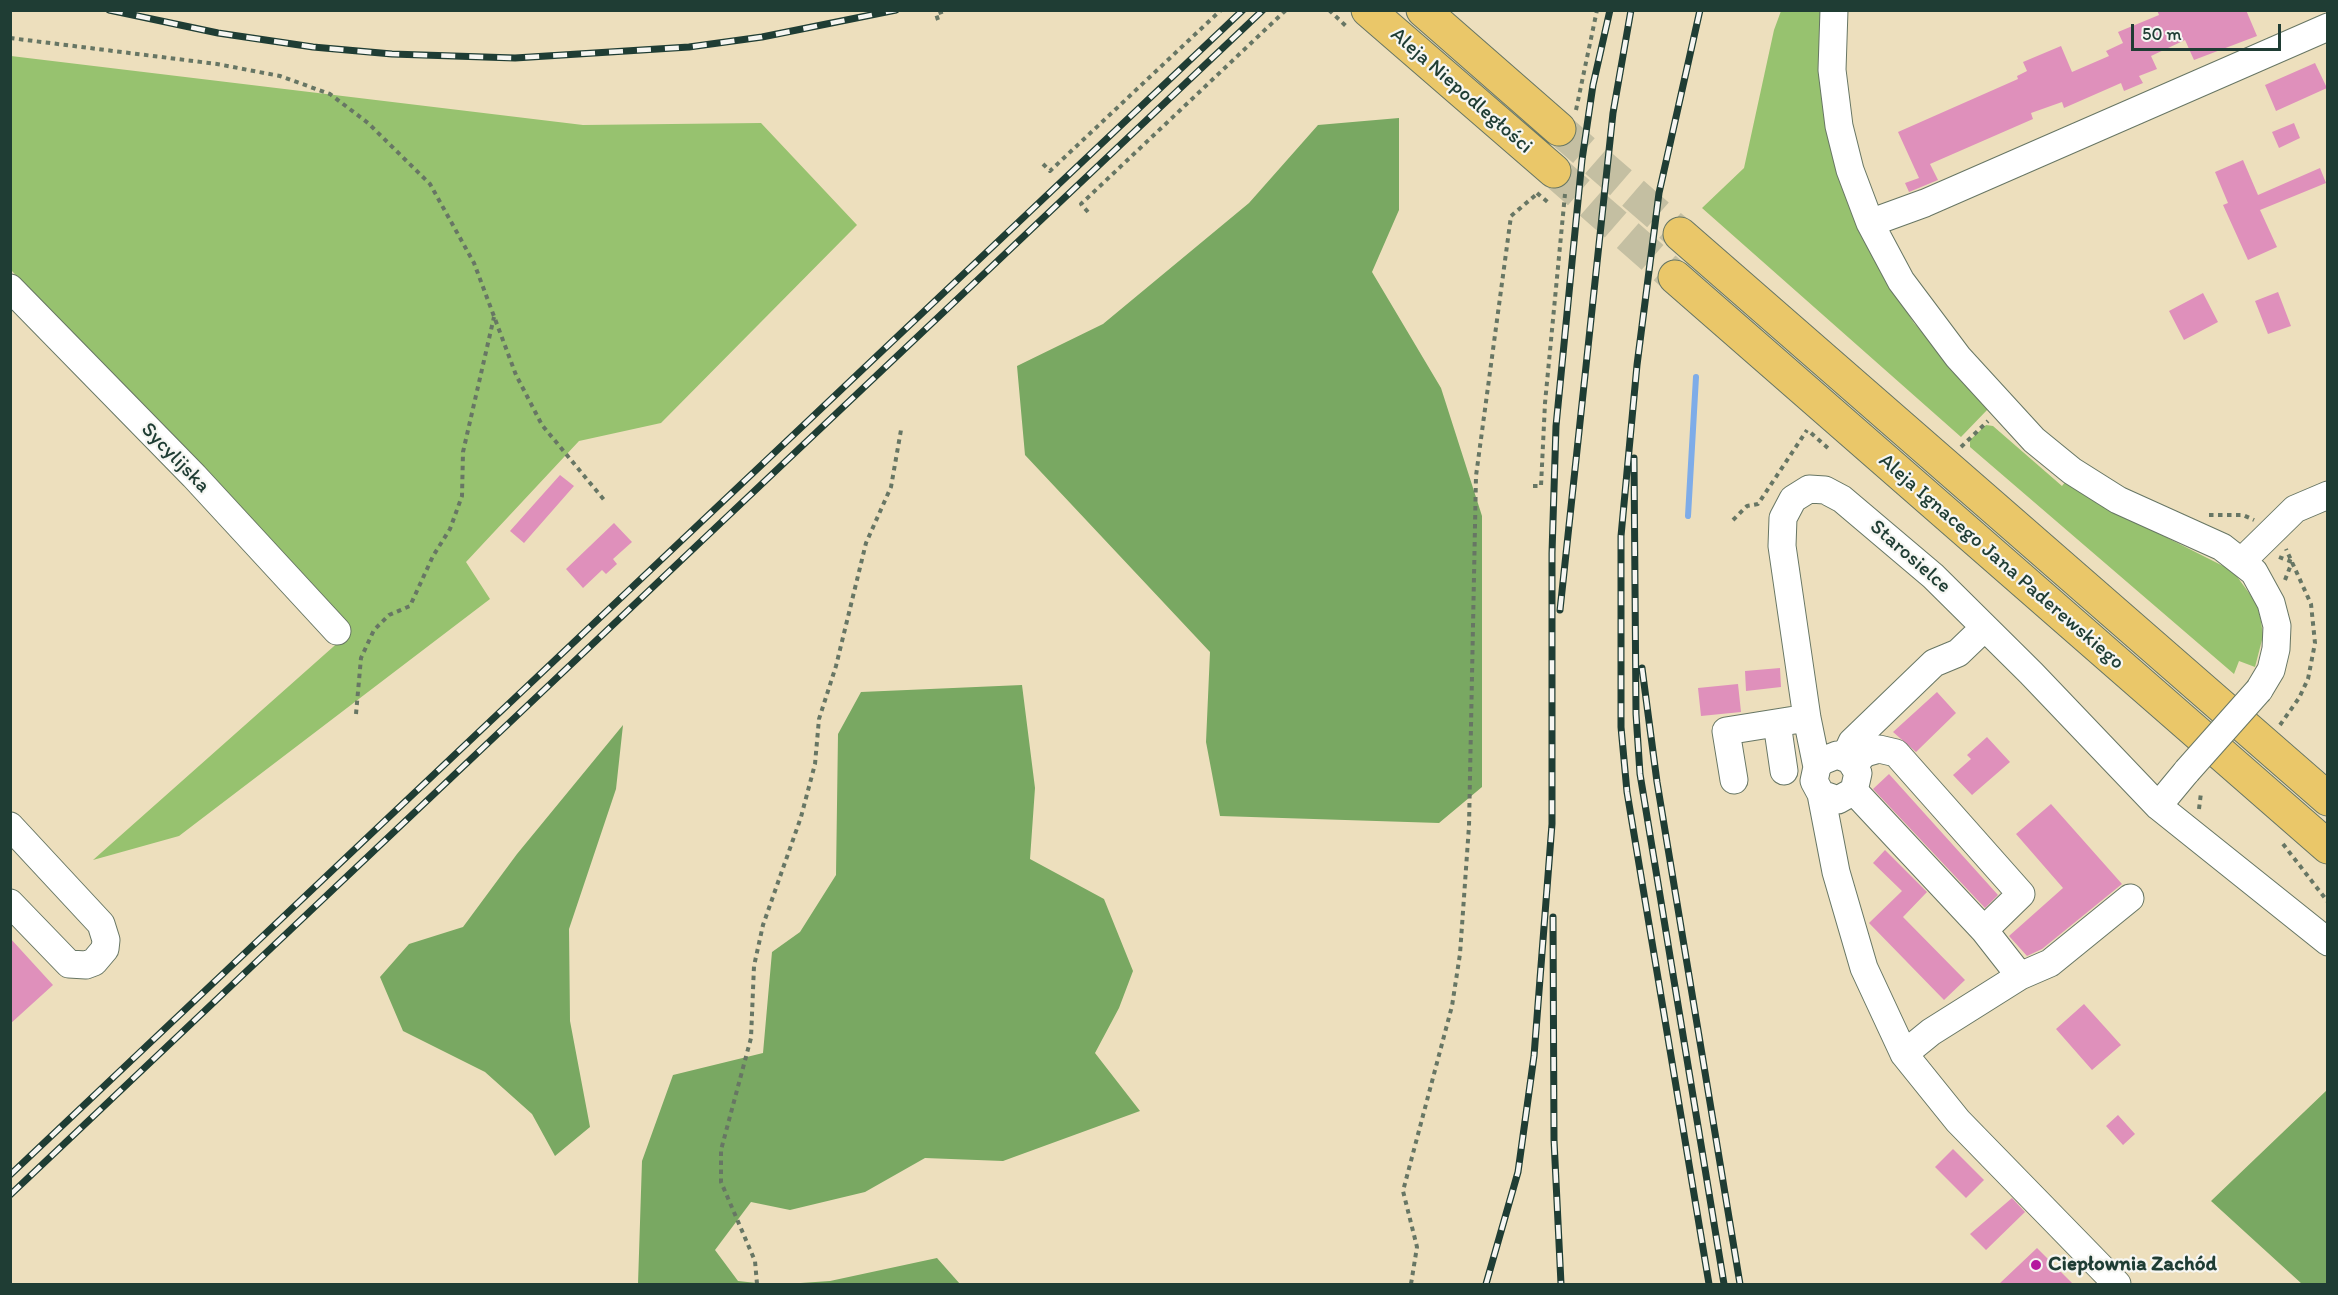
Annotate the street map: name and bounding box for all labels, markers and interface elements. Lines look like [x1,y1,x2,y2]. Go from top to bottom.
scale bar [2134,12,2284,50]
street label: Aleja Niepodległości [1385,23,1537,159]
text: 50 m [2142,23,2182,45]
street label: Sycylijska [135,418,215,498]
street label: Aleja Ignacego Jana Paderewskiego [1873,448,2129,676]
street label: Starosielce [1864,515,1956,599]
place label: Ciepłownia Zachód [2048,1252,2217,1278]
marker: Ciepłownia Zachód [2029,1258,2043,1272]

